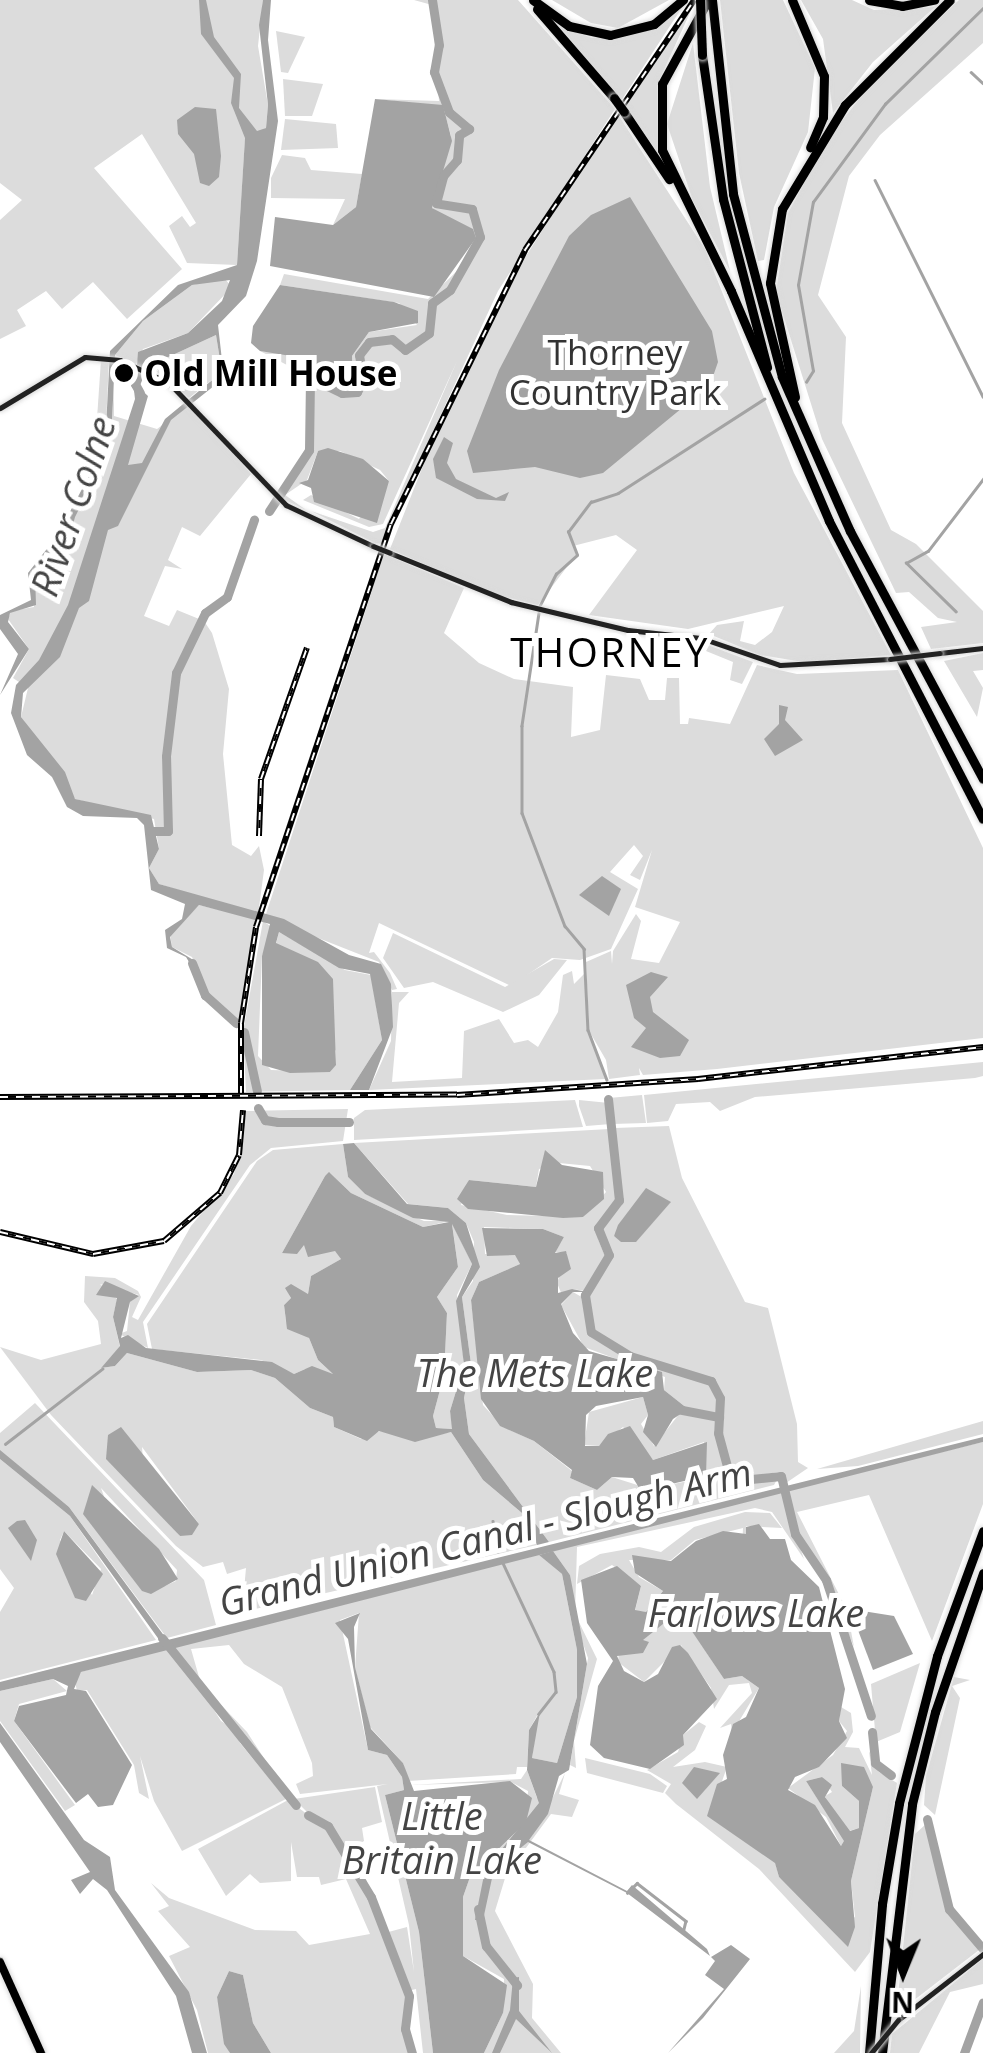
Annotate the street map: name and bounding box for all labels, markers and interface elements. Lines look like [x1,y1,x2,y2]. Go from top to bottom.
park label: Thorney Country Park [509,331,721,413]
place label: Old Mill House [144,352,397,394]
marker: Old Mill House [113,362,135,384]
water label: River Colne [21,410,125,602]
district label: THORNEY [510,628,710,676]
water label: The Mets Lake [417,1350,653,1396]
water label: Grand Union Canal - Slough Arm [214,1449,756,1625]
water label: Farlows Lake [648,1590,864,1636]
water label: Little Britain Lake [342,1793,542,1882]
north arrow [853,1923,953,2023]
text: N [891,1984,914,2022]

